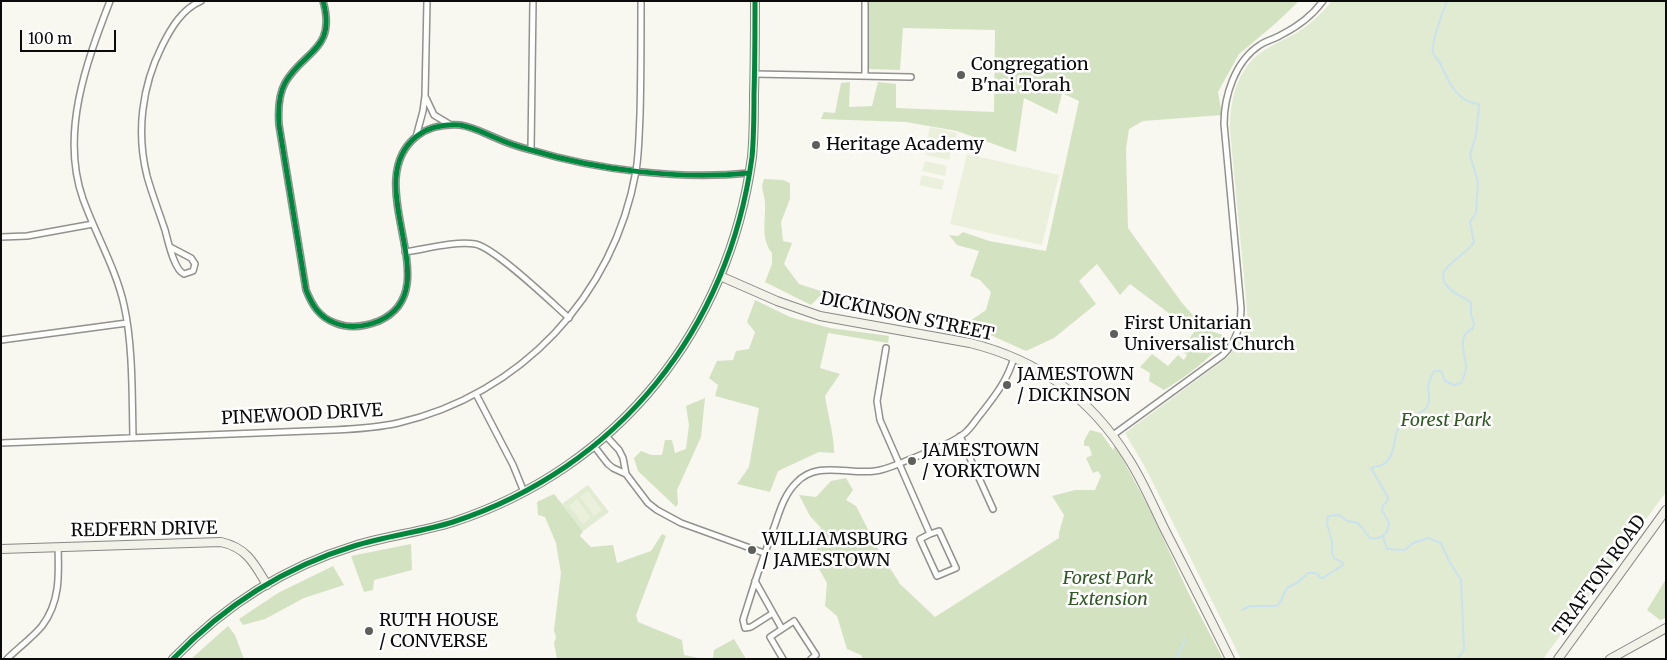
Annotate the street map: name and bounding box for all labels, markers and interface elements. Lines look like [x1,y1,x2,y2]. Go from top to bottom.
scale bar [22,20,119,52]
text: 100 m [28,29,72,48]
place label: Congregation B'nai Torah [971,54,1089,96]
marker: Congregation B'nai Torah [955,69,967,81]
place label: Heritage Academy [826,134,984,156]
marker: Heritage Academy [810,139,822,151]
street label: DICKINSON STREET [818,288,996,346]
place label: First Unitarian Universalist Church [1124,313,1295,356]
marker: First Unitarian Universalist Church [1108,328,1120,340]
place label: JAMESTOWN / DICKINSON [1017,364,1134,406]
marker: JAMESTOWN / DICKINSON [1001,379,1013,391]
street label: PINEWOOD DRIVE [221,400,383,430]
park label: Forest Park [1401,410,1491,432]
place label: JAMESTOWN / YORKTOWN [922,440,1040,482]
marker: JAMESTOWN / YORKTOWN [906,455,918,467]
street label: TRAFTON ROAD [1549,511,1651,641]
street label: REDFERN DRIVE [71,518,217,542]
place label: WILLIAMSBURG / JAMESTOWN [762,529,908,572]
marker: WILLIAMSBURG / JAMESTOWN [746,544,758,556]
park label: Forest Park Extension [1063,568,1153,610]
place label: RUTH HOUSE / CONVERSE [379,610,498,652]
marker: RUTH HOUSE / CONVERSE [363,625,375,637]

